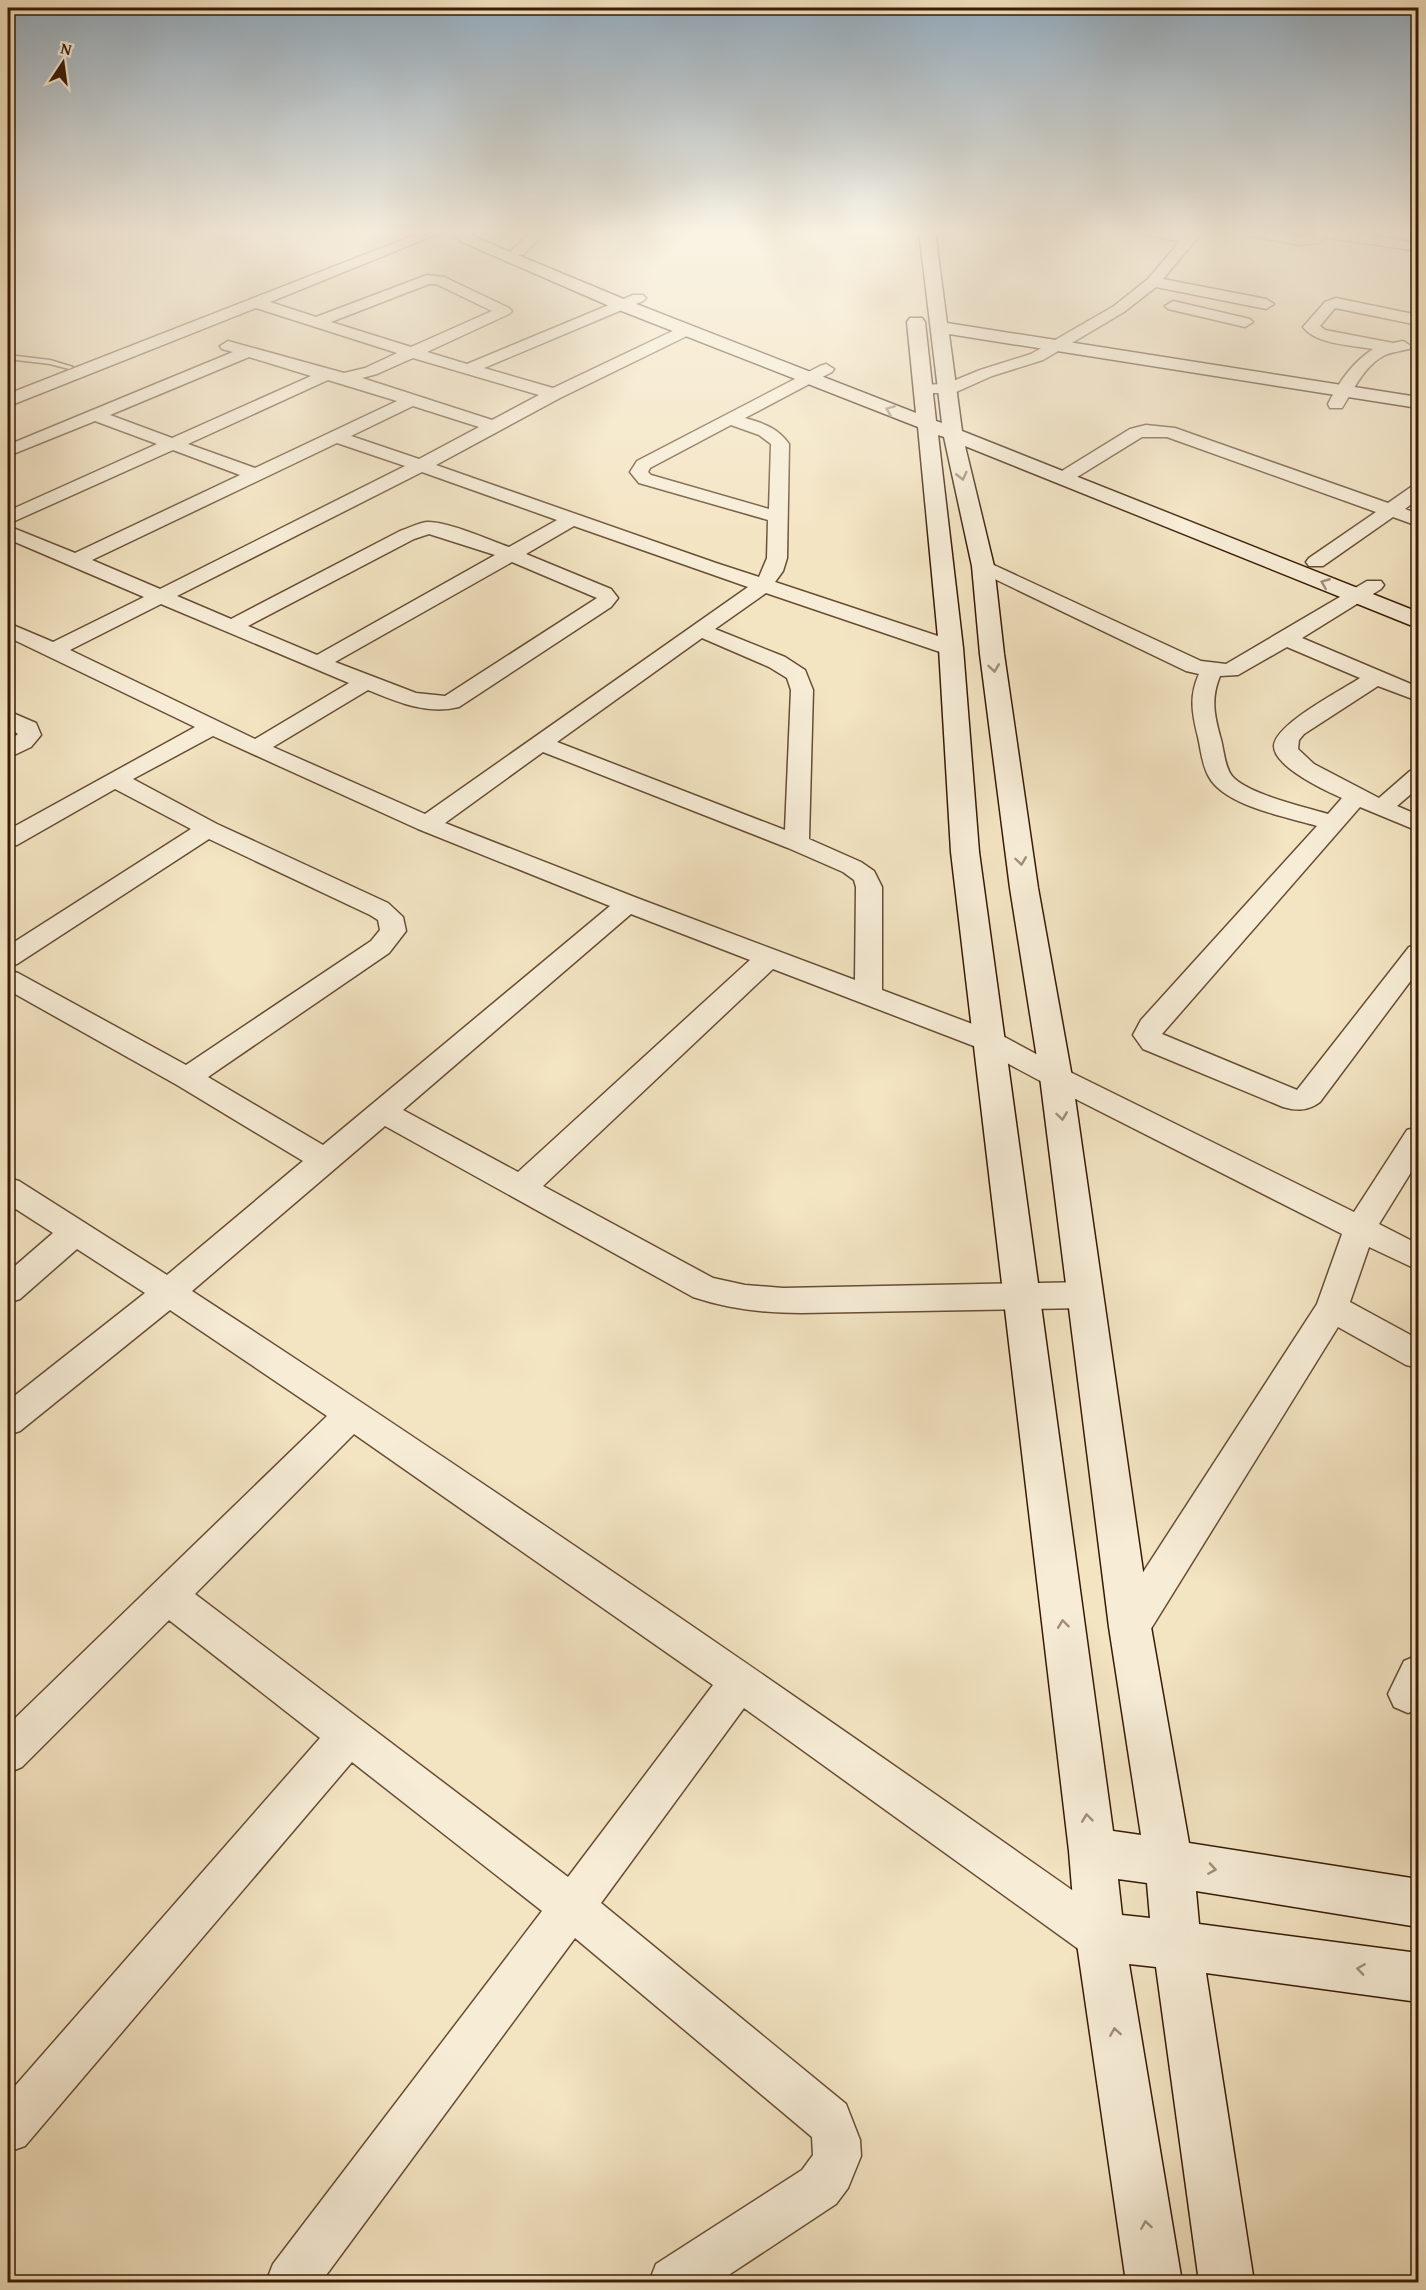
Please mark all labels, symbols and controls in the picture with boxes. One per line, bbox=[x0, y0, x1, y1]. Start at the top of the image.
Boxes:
north arrow bbox=[33, 33, 93, 93]
text: N bbox=[58, 35, 75, 61]
one-way arrow bbox=[885, 405, 896, 417]
one-way arrow bbox=[955, 471, 968, 481]
one-way arrow bbox=[1320, 578, 1331, 590]
one-way arrow bbox=[987, 664, 1000, 673]
one-way arrow bbox=[1014, 857, 1026, 866]
one-way arrow bbox=[1055, 1111, 1067, 1121]
one-way arrow bbox=[1057, 1620, 1070, 1629]
one-way arrow bbox=[1082, 1813, 1094, 1822]
one-way arrow bbox=[1207, 1862, 1216, 1874]
one-way arrow bbox=[1356, 1963, 1365, 1976]
one-way arrow bbox=[1109, 2027, 1122, 2037]
one-way arrow bbox=[1140, 2220, 1153, 2230]

